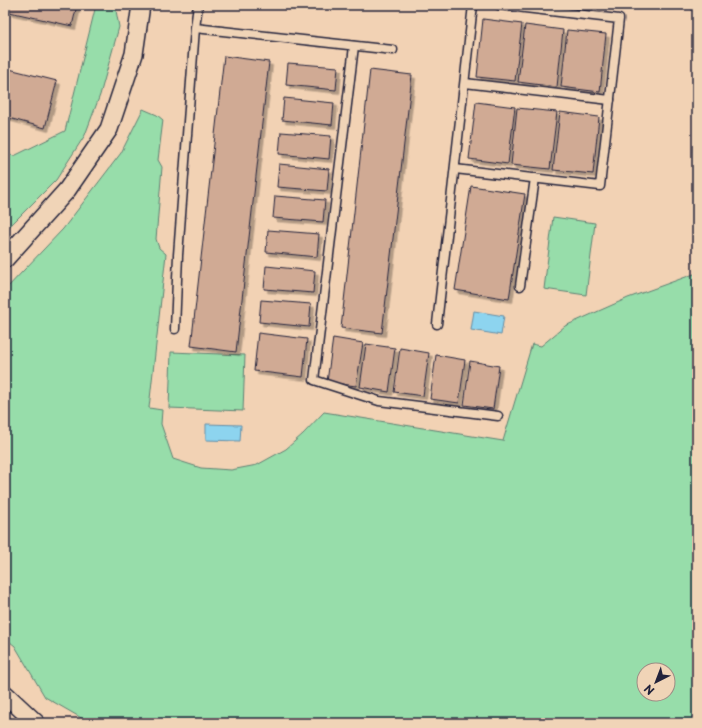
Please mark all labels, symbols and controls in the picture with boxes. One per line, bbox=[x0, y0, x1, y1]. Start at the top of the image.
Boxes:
north arrow bbox=[636, 662, 676, 702]
text: N bbox=[640, 680, 658, 699]

